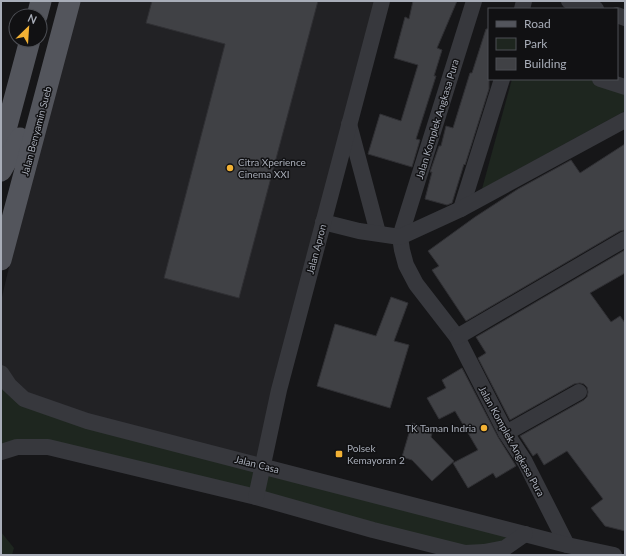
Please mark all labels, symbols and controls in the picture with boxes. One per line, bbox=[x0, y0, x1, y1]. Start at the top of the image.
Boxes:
north arrow bbox=[8, 8, 48, 48]
legend bbox=[488, 8, 618, 80]
text: N bbox=[26, 11, 39, 26]
text: Road bbox=[524, 16, 551, 31]
text: Park bbox=[524, 36, 548, 51]
text: Building bbox=[524, 56, 567, 71]
street label: Jalan Komplek Angkasa Pura bbox=[413, 58, 461, 180]
street label: Jalan Benyamin Sueb bbox=[18, 85, 54, 177]
place label: Citra Xperience Cinema XXI bbox=[238, 156, 306, 180]
marker: Citra Xperience Cinema XXI bbox=[225, 163, 235, 173]
street label: Jalan Apron bbox=[304, 223, 328, 275]
street label: Jalan Komplek Angkasa Pura bbox=[477, 384, 547, 498]
place label: TK Taman Indria bbox=[405, 422, 476, 434]
marker: TK Taman Indria bbox=[479, 423, 489, 433]
place label: Polsek Kemayoran 2 bbox=[347, 442, 405, 466]
marker: Polsek Kemayoran 2 bbox=[334, 449, 344, 459]
street label: Jalan Casa bbox=[234, 453, 281, 475]

